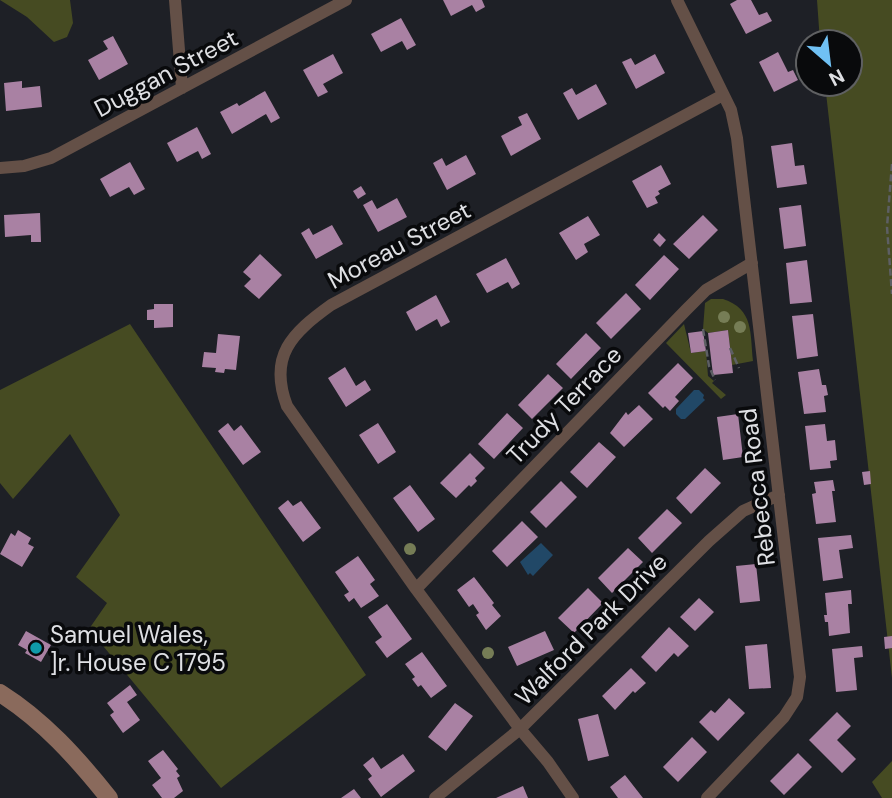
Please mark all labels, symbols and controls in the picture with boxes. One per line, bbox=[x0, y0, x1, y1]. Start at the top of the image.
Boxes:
street label: Duggan Street bbox=[89, 22, 243, 124]
north arrow bbox=[794, 28, 864, 98]
text: N bbox=[825, 63, 849, 92]
street label: Moreau Street bbox=[322, 194, 476, 296]
street label: Trudy Terrace bbox=[500, 339, 628, 471]
street label: Rebecca Road bbox=[732, 406, 782, 568]
street label: Walford Park Drive bbox=[508, 546, 674, 712]
place label: Samuel Wales, ]r. House C 1795 bbox=[50, 619, 226, 678]
marker: Samuel Wales, ]r. House C 1795 bbox=[28, 640, 44, 656]

